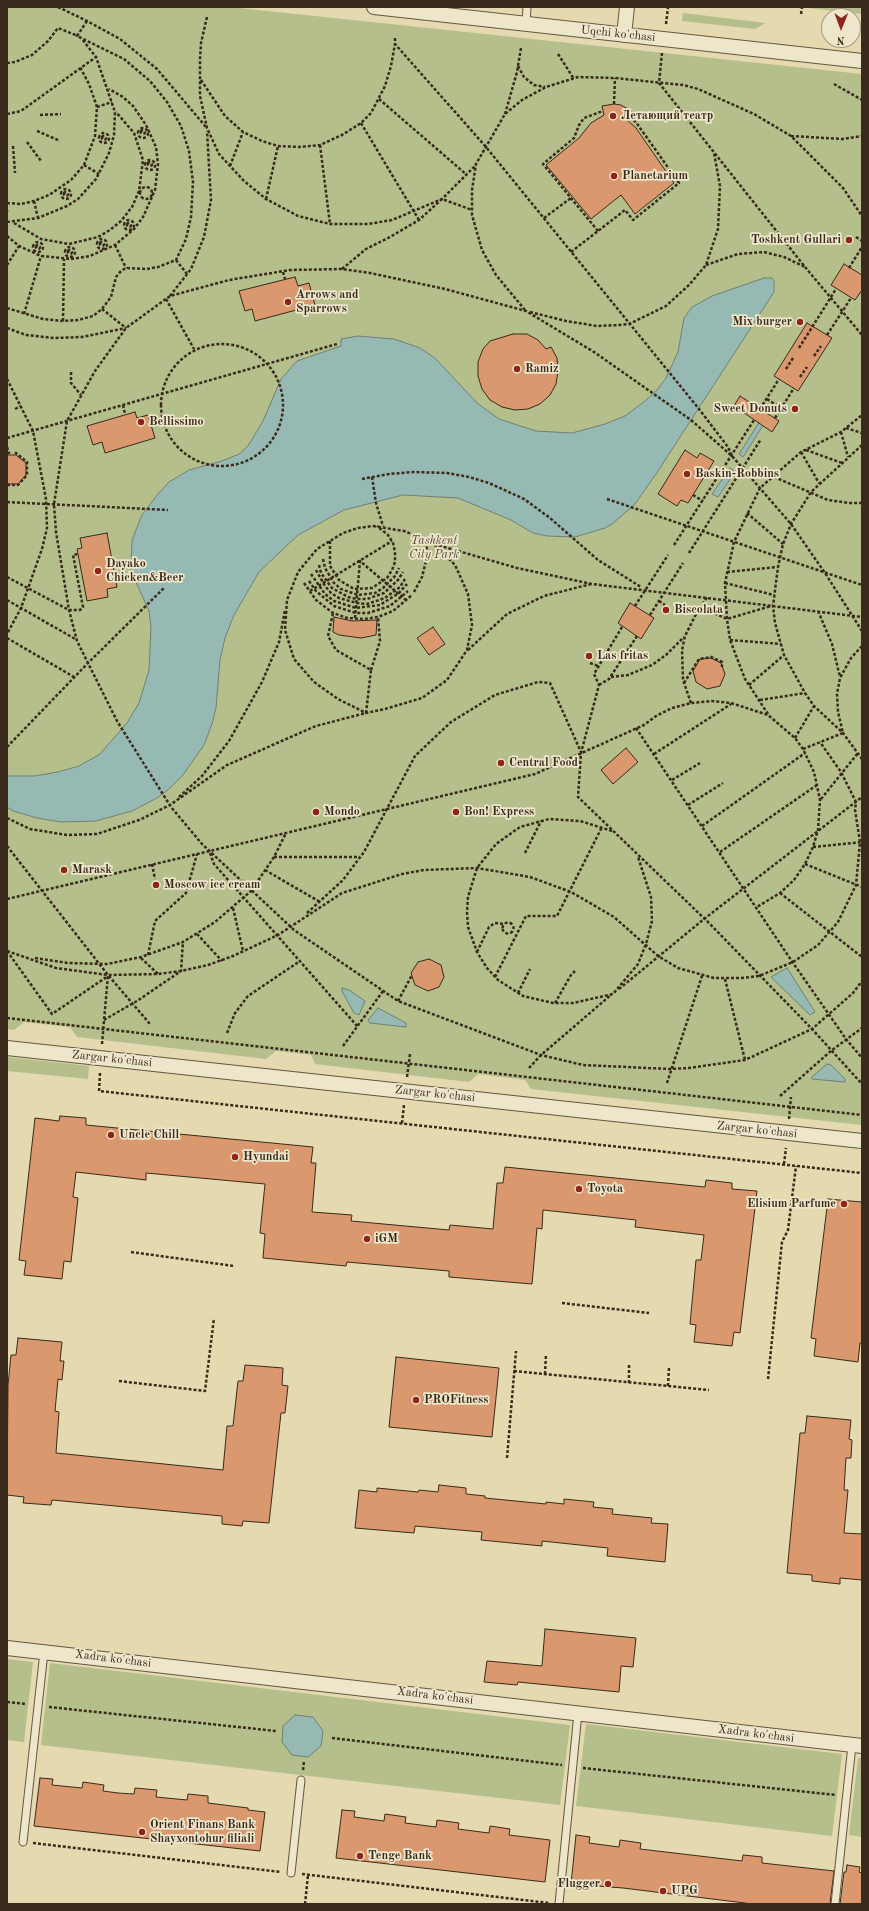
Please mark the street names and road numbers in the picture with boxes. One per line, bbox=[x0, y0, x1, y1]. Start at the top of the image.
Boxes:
street label: Uqchi ko'chasi bbox=[580, 23, 656, 45]
street label: Zargar ko'chasi bbox=[71, 1048, 153, 1070]
street label: Zargar ko'chasi bbox=[394, 1083, 476, 1105]
street label: Zargar ko'chasi bbox=[716, 1119, 798, 1141]
street label: Xadra ko'chasi bbox=[74, 1647, 152, 1671]
street label: Xadra ko'chasi bbox=[396, 1684, 474, 1708]
street label: Xadra ko'chasi bbox=[717, 1722, 795, 1746]

